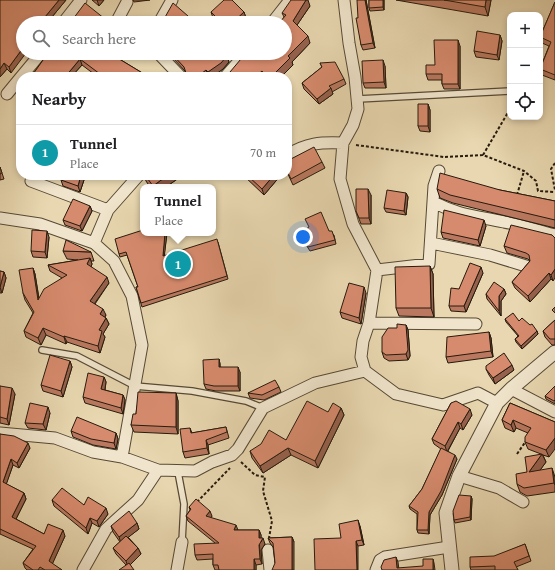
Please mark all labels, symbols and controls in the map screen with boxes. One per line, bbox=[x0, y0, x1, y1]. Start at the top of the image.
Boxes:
map controls bbox=[507, 12, 543, 120]
button: + bbox=[507, 12, 543, 48]
search box bbox=[16, 16, 292, 60]
icon: search bbox=[30, 27, 52, 49]
text: Search here bbox=[62, 28, 136, 49]
button: − bbox=[507, 48, 543, 84]
button: locate bbox=[507, 84, 543, 120]
text: Nearby bbox=[32, 86, 86, 111]
text: Tunnel bbox=[70, 133, 117, 154]
text: 1 bbox=[42, 143, 48, 162]
text: 70 m bbox=[250, 143, 276, 162]
text: Place bbox=[70, 154, 99, 173]
popup bbox=[140, 184, 216, 236]
text: Tunnel bbox=[154, 190, 202, 211]
text: Place bbox=[154, 211, 183, 230]
your location bbox=[293, 227, 313, 247]
pin: 1 bbox=[165, 249, 191, 279]

